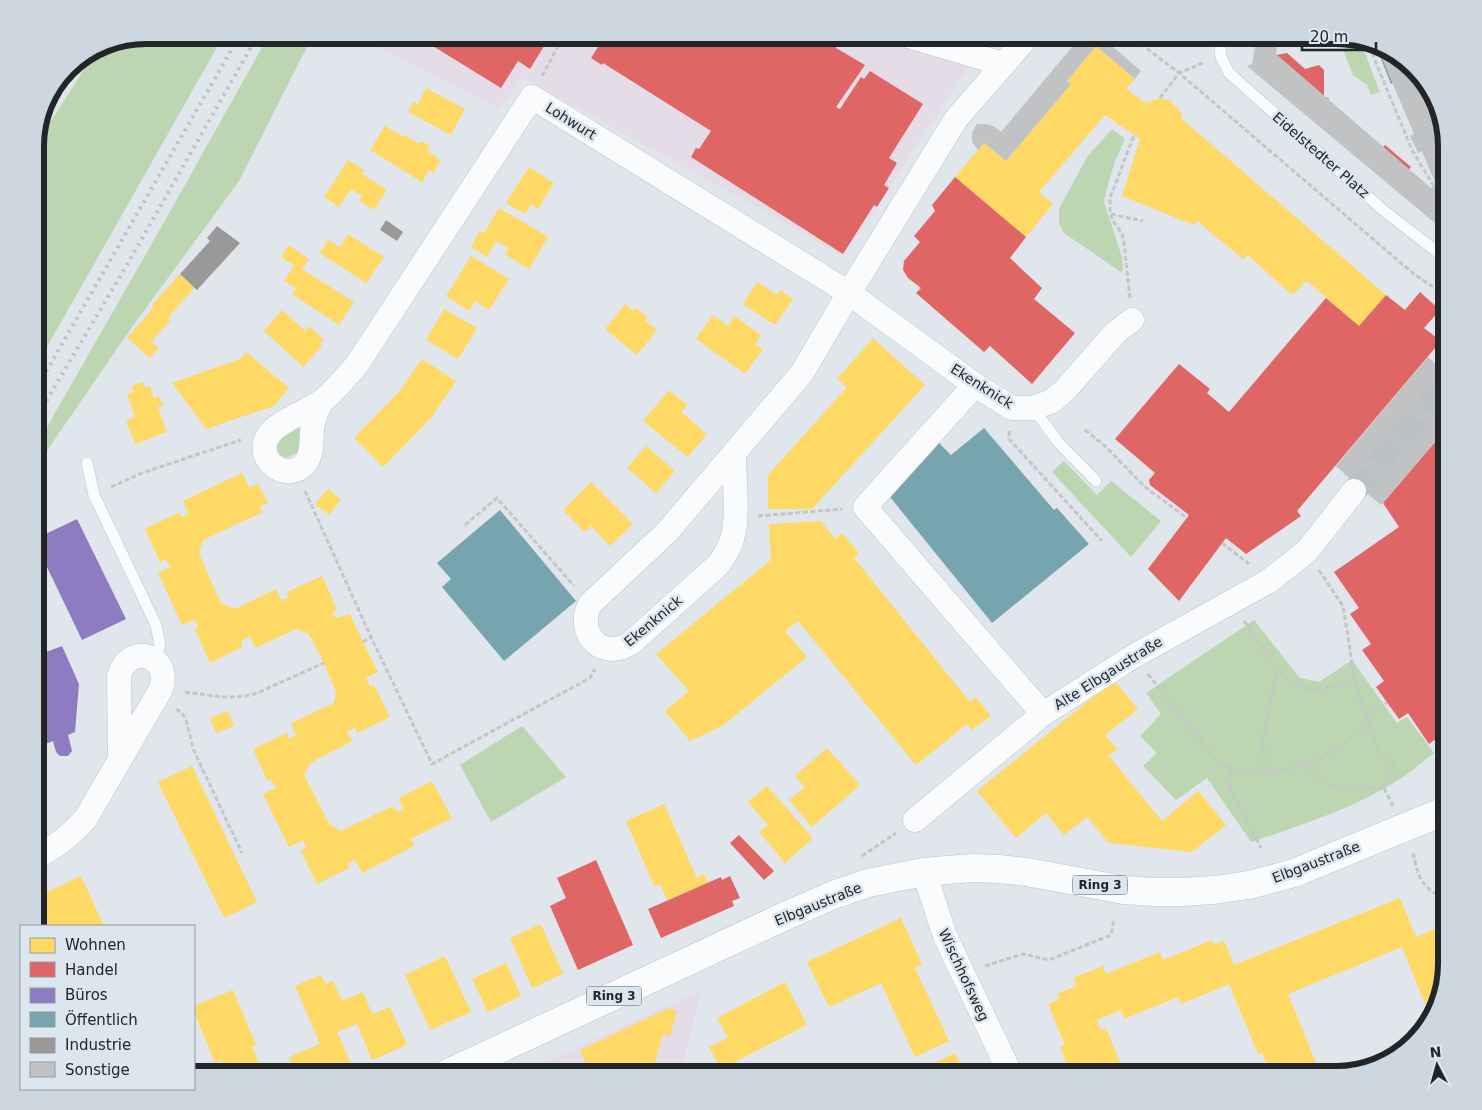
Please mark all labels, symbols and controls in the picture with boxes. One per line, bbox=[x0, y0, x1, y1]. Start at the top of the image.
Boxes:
scale bar bbox=[1302, 20, 1376, 52]
text: 20 m bbox=[1310, 28, 1348, 46]
street label: Lohwurt bbox=[543, 99, 600, 143]
street label: Eidelstedter Platz bbox=[1270, 109, 1372, 201]
street label: Ekenknick bbox=[948, 361, 1017, 412]
street label: Ekenknick bbox=[621, 592, 686, 650]
street label: Alte Elbgaustraße bbox=[1051, 633, 1165, 713]
street label: Elbgaustraße bbox=[1270, 838, 1362, 886]
road number: Ring 3 bbox=[1072, 876, 1128, 894]
street label: Elbgaustraße bbox=[772, 879, 864, 929]
legend bbox=[20, 925, 195, 1090]
street label: Wischhofsweg bbox=[936, 926, 992, 1024]
text: Wohnen bbox=[65, 936, 126, 954]
text: Handel bbox=[65, 961, 118, 979]
text: Büros bbox=[65, 986, 108, 1004]
road number: Ring 3 bbox=[586, 986, 642, 1006]
text: Öffentlich bbox=[65, 1010, 138, 1029]
text: Industrie bbox=[65, 1036, 131, 1054]
north arrow bbox=[1412, 1040, 1462, 1090]
text: N bbox=[1429, 1044, 1442, 1061]
text: Sonstige bbox=[65, 1061, 130, 1079]

